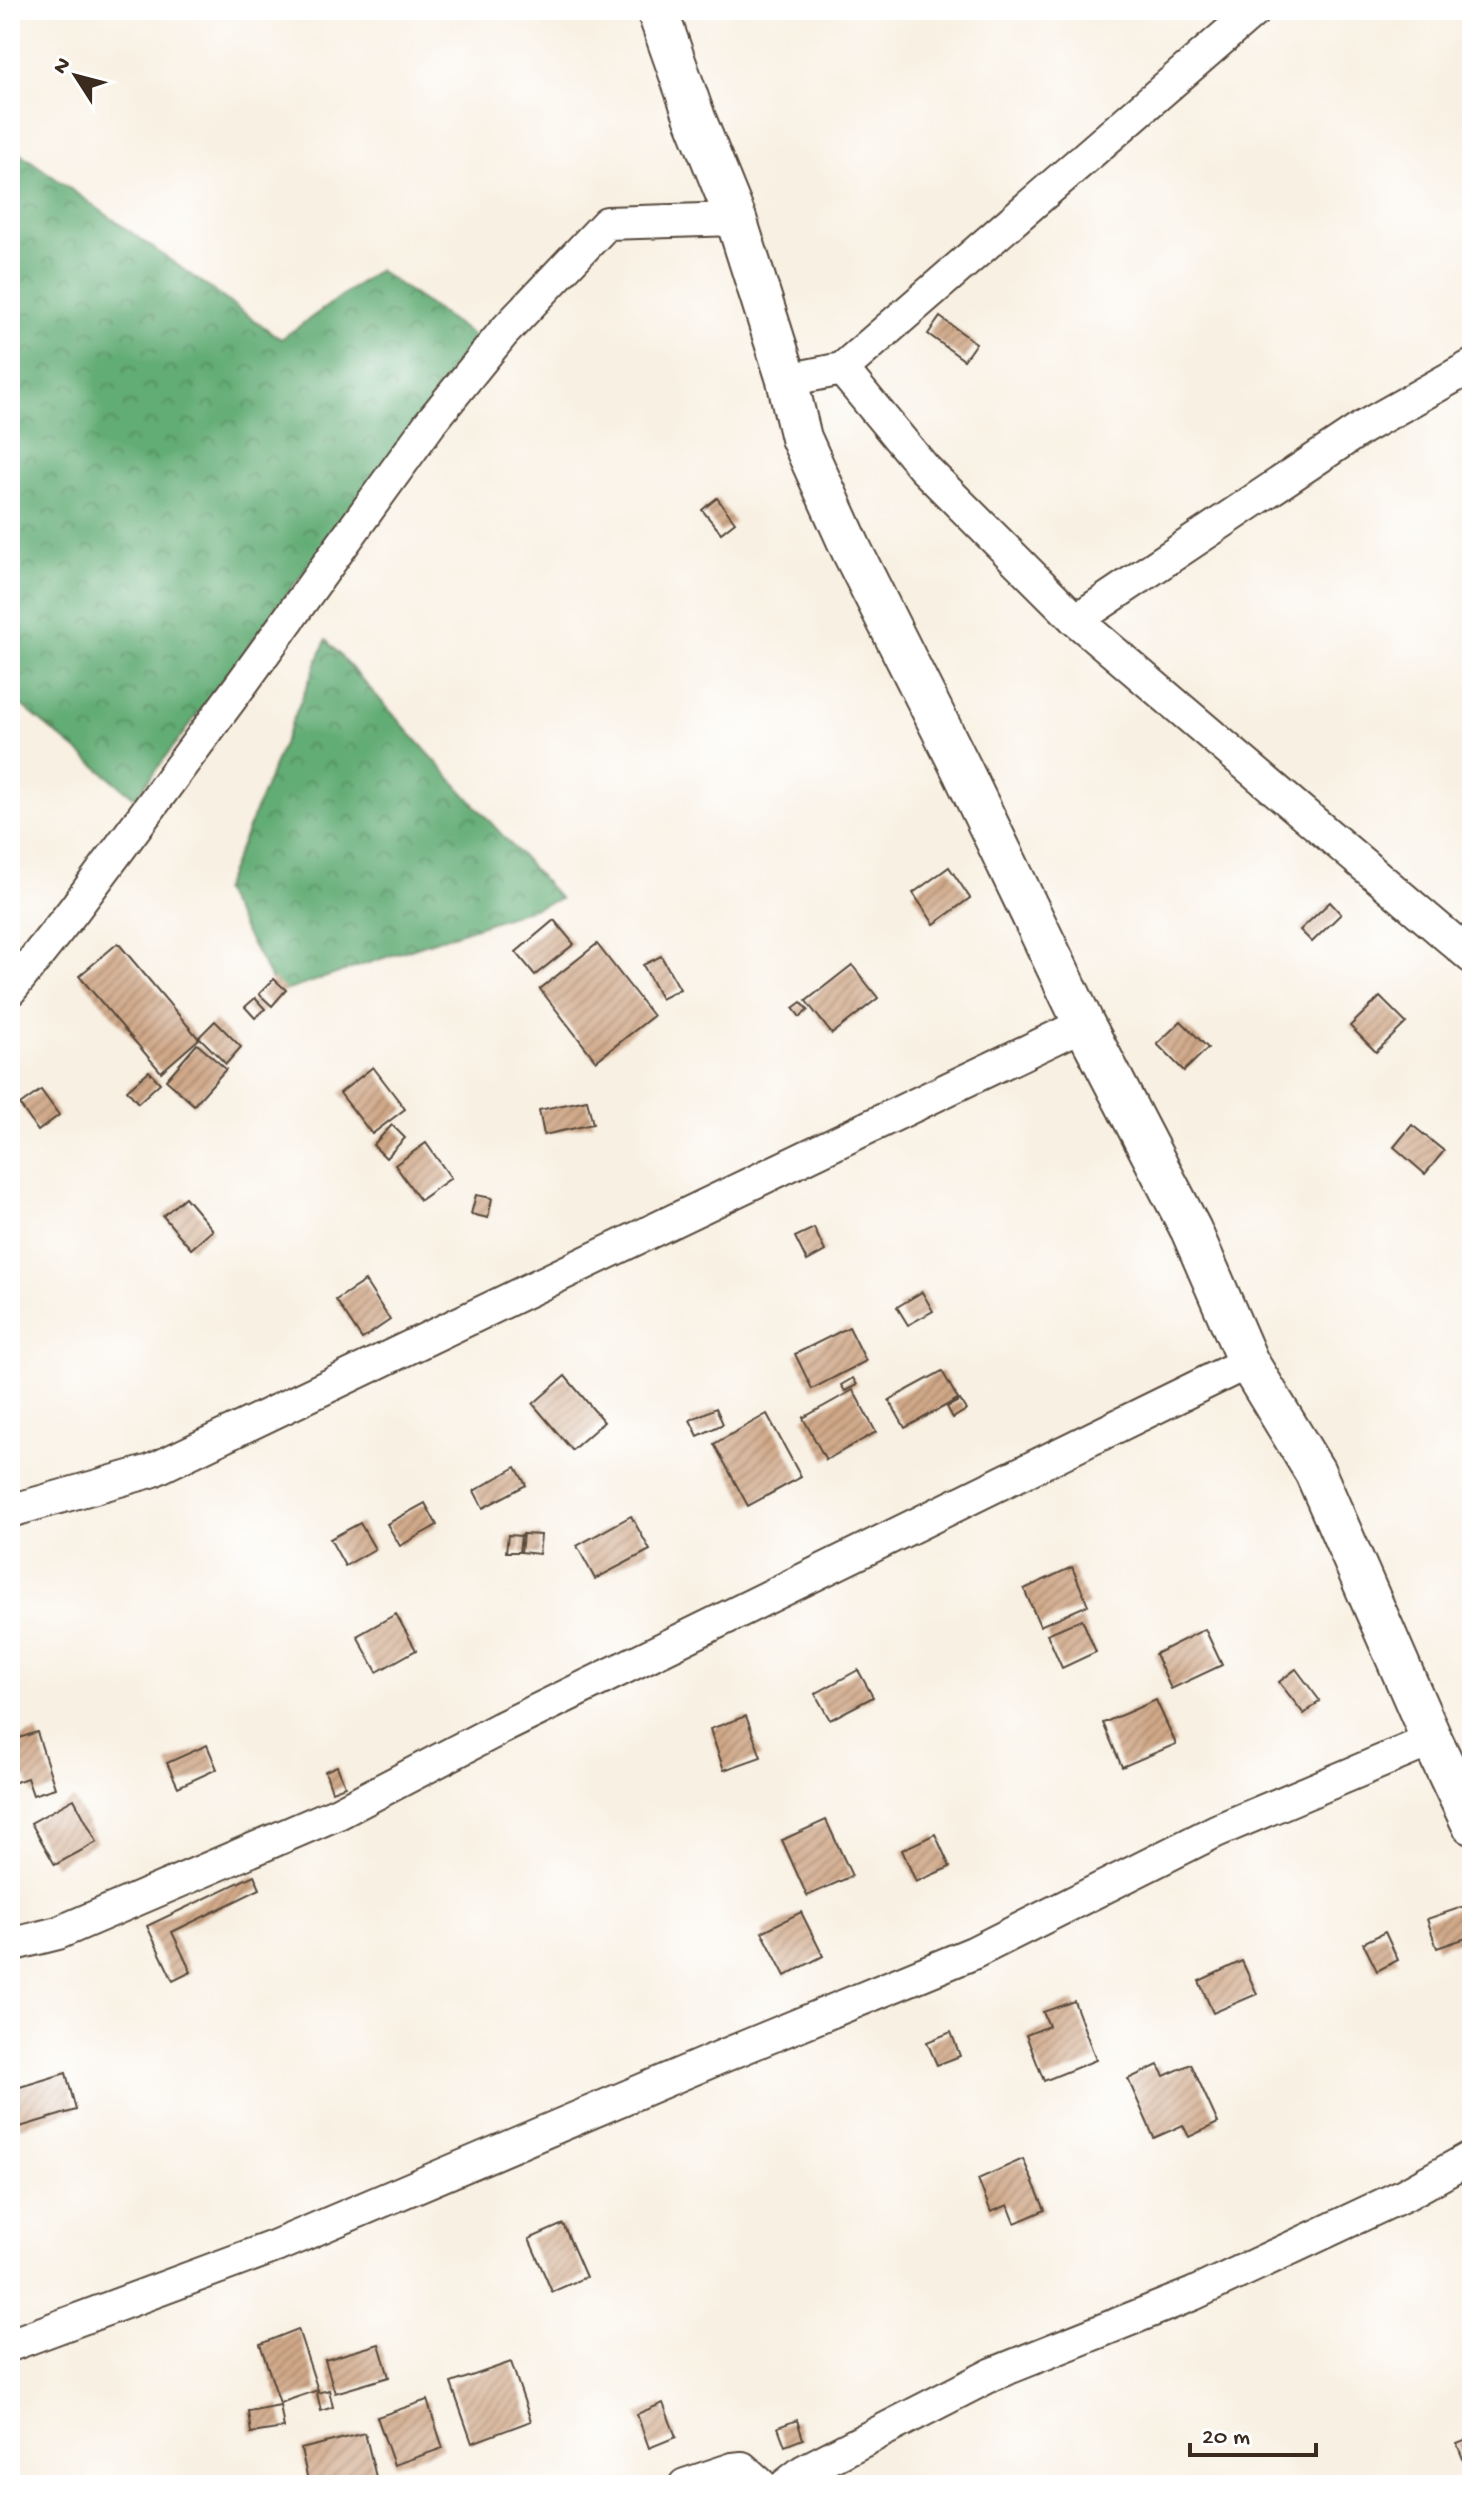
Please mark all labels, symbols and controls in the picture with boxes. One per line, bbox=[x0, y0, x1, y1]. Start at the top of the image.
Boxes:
north arrow bbox=[36, 36, 116, 116]
text: N bbox=[48, 53, 78, 80]
scale bar bbox=[1190, 2407, 1316, 2457]
text: 20 m bbox=[1202, 2424, 1250, 2453]

